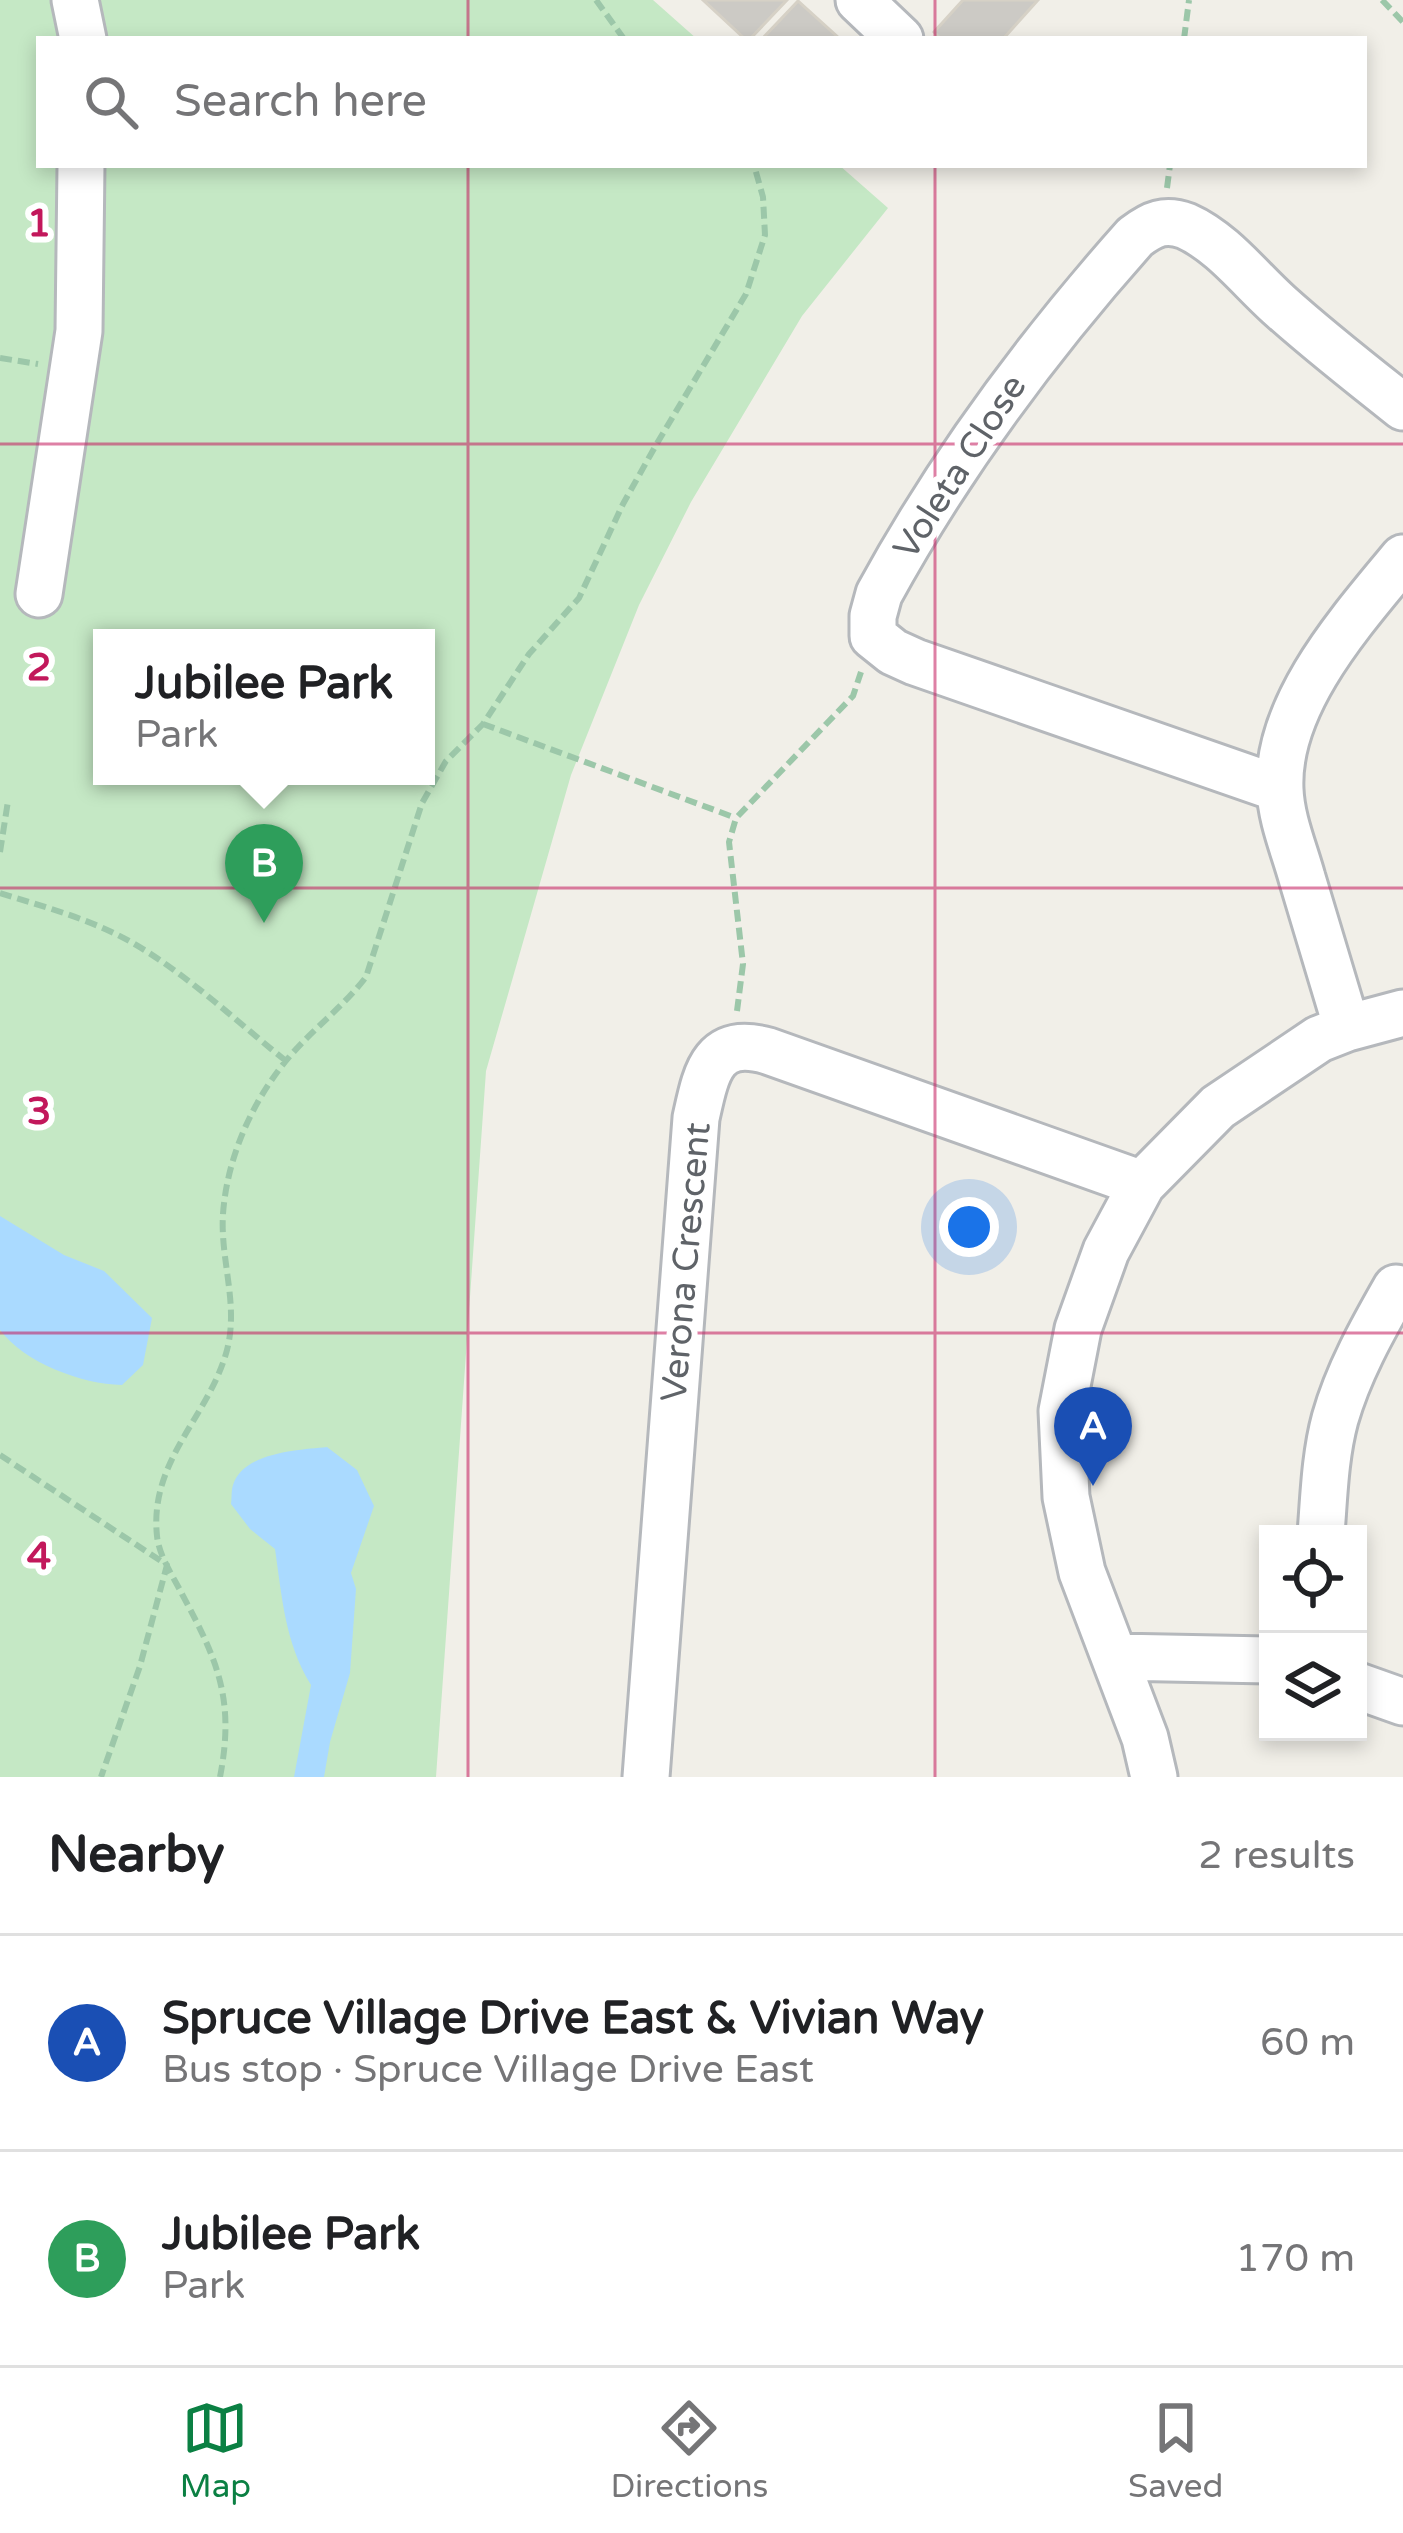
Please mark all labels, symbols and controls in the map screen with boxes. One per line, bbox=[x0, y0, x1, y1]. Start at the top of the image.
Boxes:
search box bbox=[36, 36, 1367, 168]
icon: search bbox=[78, 69, 144, 135]
text: Search here bbox=[174, 75, 427, 129]
text: 1 bbox=[27, 200, 51, 247]
street label: Voleta Close bbox=[884, 367, 1036, 567]
popup bbox=[93, 629, 435, 785]
text: 2 bbox=[27, 644, 51, 691]
text: Jubilee Park bbox=[135, 657, 393, 711]
text: Park bbox=[135, 711, 218, 758]
pin: B bbox=[225, 824, 303, 923]
text: 3 bbox=[27, 1088, 51, 1135]
street label: Verona Crescent bbox=[652, 1120, 720, 1404]
your location bbox=[939, 1197, 999, 1257]
pin: A bbox=[1054, 1387, 1132, 1486]
map controls bbox=[1259, 1525, 1367, 1741]
button: locate bbox=[1259, 1525, 1367, 1633]
text: 4 bbox=[27, 1533, 51, 1580]
button: layers bbox=[1259, 1633, 1367, 1741]
text: Nearby bbox=[48, 1824, 225, 1886]
text: 2 results bbox=[1198, 1832, 1355, 1879]
text: Spruce Village Drive East & Vivian Way bbox=[162, 1992, 984, 2046]
text: A bbox=[72, 2019, 102, 2066]
text: 60 m bbox=[1260, 2019, 1355, 2066]
text: Bus stop · Spruce Village Drive East bbox=[162, 2046, 814, 2093]
text: Jubilee Park bbox=[162, 2208, 420, 2262]
text: B bbox=[73, 2235, 101, 2282]
text: 170 m bbox=[1236, 2235, 1355, 2282]
text: Park bbox=[162, 2262, 245, 2309]
tab: Map bbox=[180, 2395, 251, 2506]
tab: Directions bbox=[611, 2395, 768, 2506]
tab: Saved bbox=[1128, 2395, 1223, 2506]

